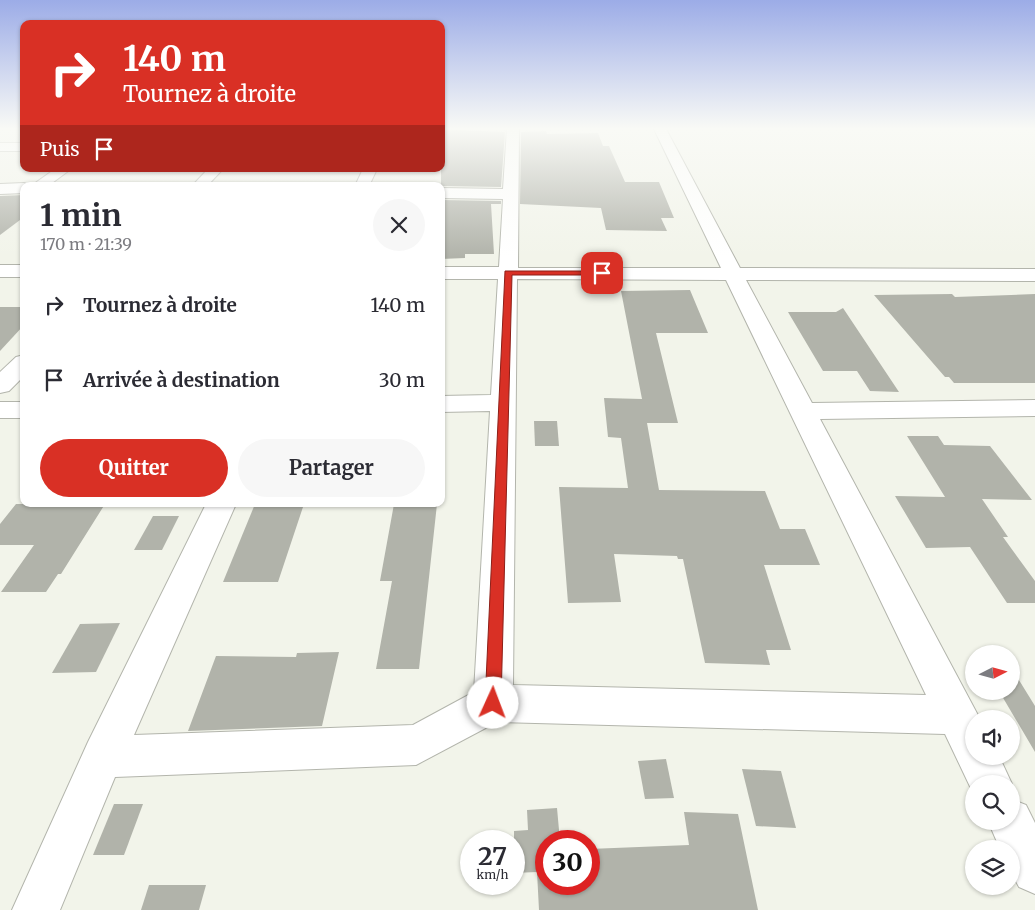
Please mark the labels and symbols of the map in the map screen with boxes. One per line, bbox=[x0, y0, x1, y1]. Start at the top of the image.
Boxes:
pin bbox=[581, 252, 623, 294]
north arrow bbox=[965, 645, 1020, 700]
position arrow bbox=[466, 676, 518, 728]
speed limit sign: 30 bbox=[535, 830, 600, 895]

